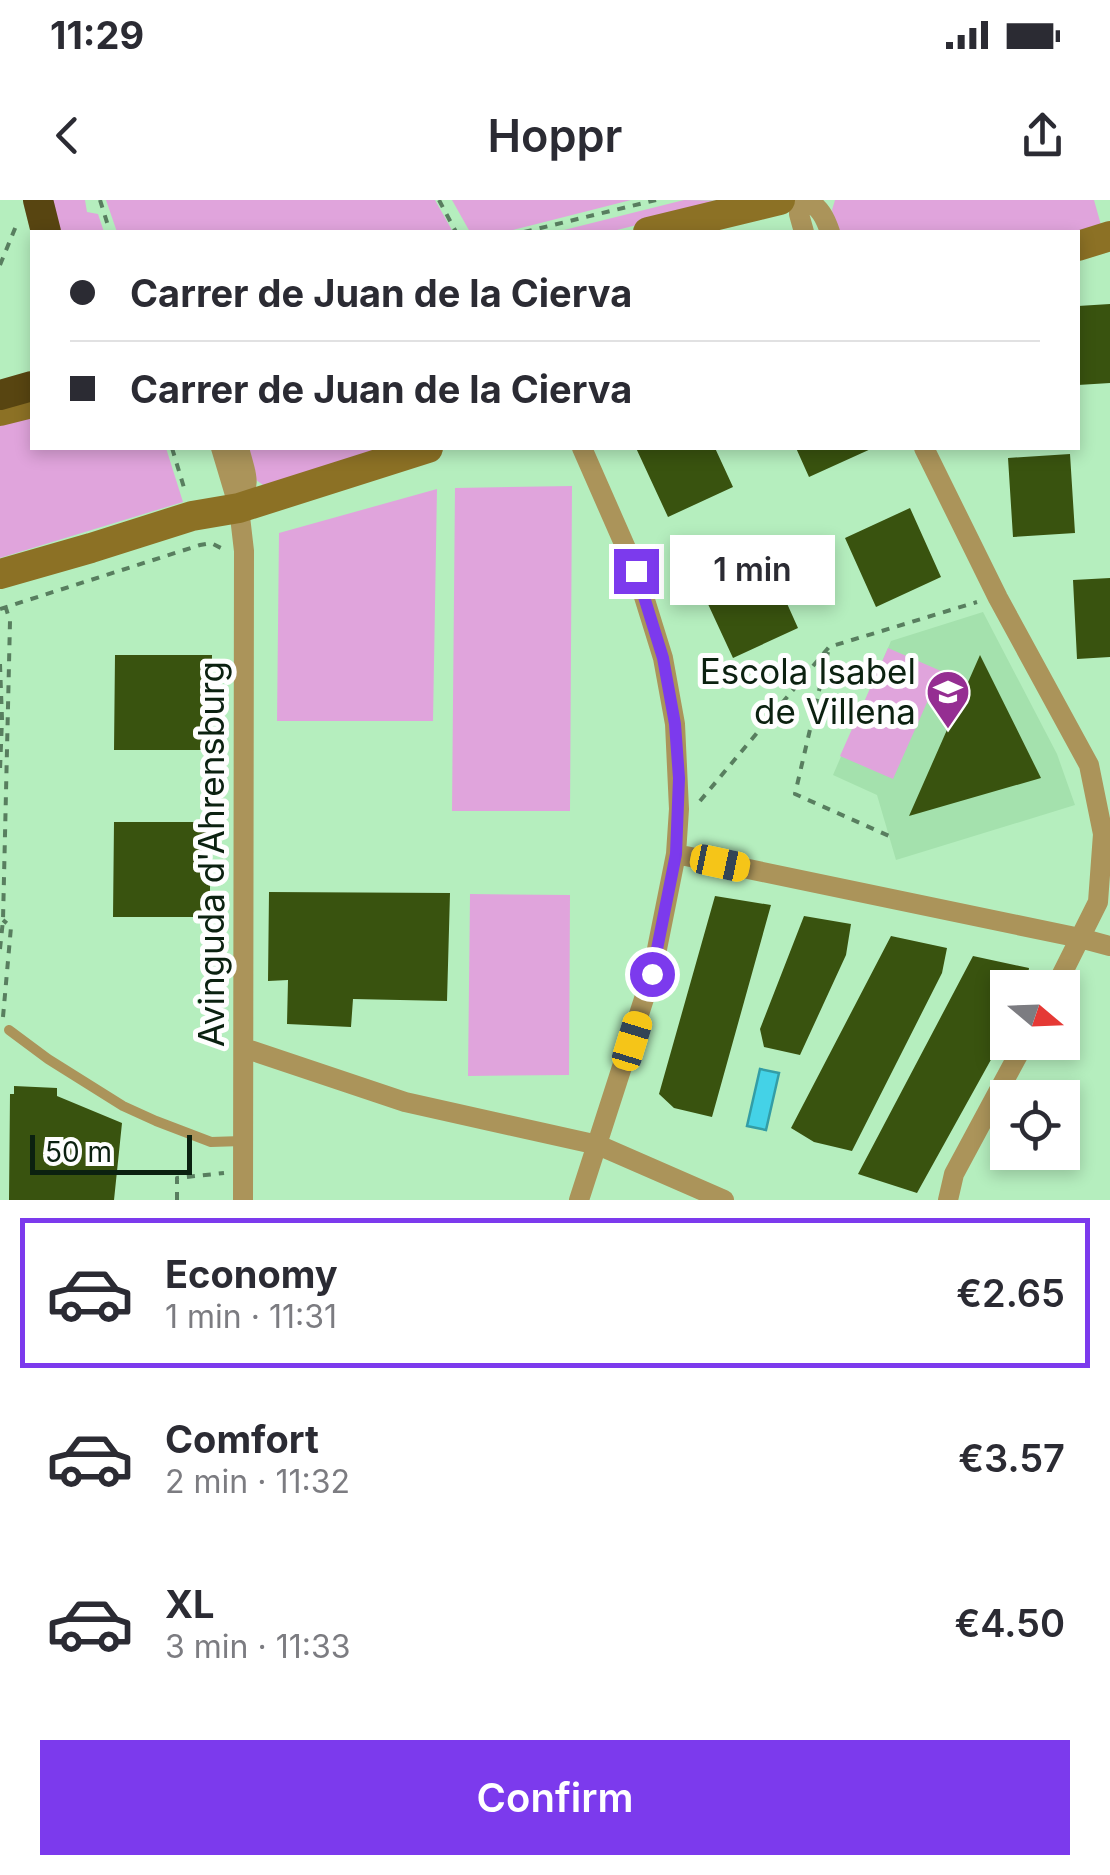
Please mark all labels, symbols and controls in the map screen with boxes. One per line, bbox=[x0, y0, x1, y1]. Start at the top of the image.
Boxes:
text: 11:29 bbox=[50, 12, 144, 58]
icon: back bbox=[40, 108, 95, 163]
text: Hoppr bbox=[488, 108, 622, 163]
icon: share bbox=[1015, 108, 1070, 163]
text: Carrer de Juan de la Cierva bbox=[130, 270, 632, 316]
text: Carrer de Juan de la Cierva bbox=[130, 366, 632, 412]
callout: 1 min bbox=[671, 536, 836, 606]
route end bbox=[614, 549, 659, 594]
text: 1 min bbox=[713, 550, 792, 589]
place label: Escola Isabel de Villena bbox=[700, 650, 916, 732]
street label: Avinguda d'Ahrensburg bbox=[190, 661, 232, 1047]
school or university icon: Escola Isabel de Villena bbox=[925, 669, 971, 730]
car bbox=[688, 842, 752, 884]
route start bbox=[630, 952, 675, 997]
north arrow bbox=[990, 970, 1080, 1060]
map controls bbox=[990, 970, 1080, 1170]
car bbox=[609, 1008, 655, 1074]
button: locate bbox=[990, 1080, 1080, 1170]
scale bar bbox=[30, 1130, 192, 1174]
text: 50 m bbox=[45, 1135, 112, 1169]
icon: car bbox=[45, 1248, 135, 1338]
text: Economy bbox=[165, 1251, 338, 1297]
text: €2.65 bbox=[956, 1270, 1065, 1316]
text: 1 min · 11:31 bbox=[165, 1297, 337, 1336]
icon: car bbox=[45, 1413, 135, 1503]
text: Comfort bbox=[165, 1416, 319, 1462]
text: €3.57 bbox=[958, 1435, 1065, 1481]
text: 2 min · 11:32 bbox=[165, 1462, 350, 1501]
icon: car bbox=[45, 1578, 135, 1668]
text: XL bbox=[165, 1581, 215, 1627]
text: €4.50 bbox=[954, 1600, 1065, 1646]
text: 3 min · 11:33 bbox=[165, 1627, 350, 1666]
button: Confirm bbox=[40, 1740, 1070, 1855]

